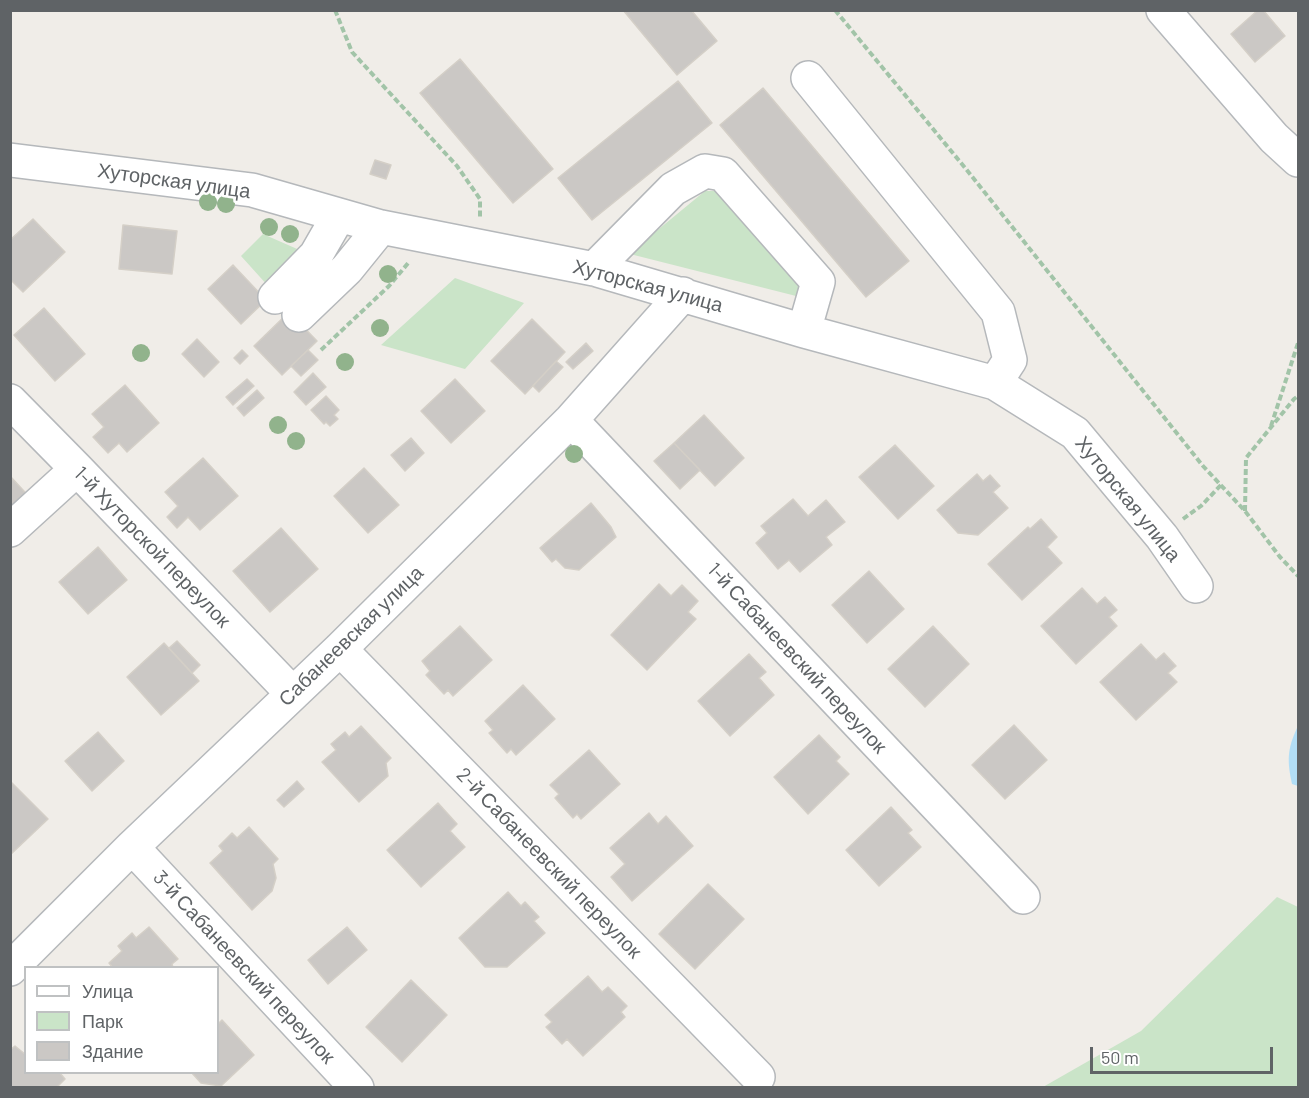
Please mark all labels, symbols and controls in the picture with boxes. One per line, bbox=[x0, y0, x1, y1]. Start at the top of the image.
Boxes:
street label: Хуторская улица bbox=[96, 158, 252, 204]
street label: Хуторская улица bbox=[570, 254, 726, 318]
street label: Хуторская улица bbox=[1070, 432, 1186, 566]
street label: 1-й Хуторской переулок bbox=[69, 461, 235, 633]
street label: 1-й Сабанеевский переулок bbox=[702, 558, 892, 758]
street label: Сабанеевская улица bbox=[274, 561, 428, 711]
street label: 2-й Сабанеевский переулок bbox=[452, 763, 646, 963]
street label: 3-й Сабанеевский переулок bbox=[148, 865, 340, 1069]
legend bbox=[24, 966, 219, 1074]
text: Улица bbox=[82, 980, 133, 1002]
text: Парк bbox=[82, 1010, 123, 1032]
scale bar bbox=[1093, 1035, 1276, 1073]
text: Здание bbox=[82, 1040, 143, 1062]
text: 50 m bbox=[1101, 1046, 1139, 1068]

